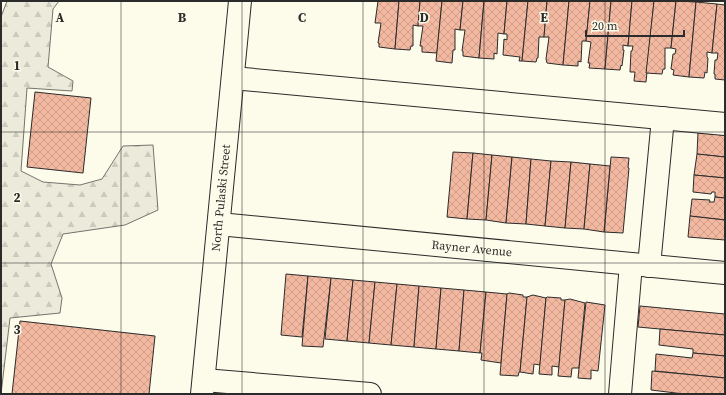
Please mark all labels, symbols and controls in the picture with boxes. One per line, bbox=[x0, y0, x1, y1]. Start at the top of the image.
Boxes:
text: A bbox=[56, 9, 65, 26]
text: B bbox=[178, 9, 187, 26]
text: C bbox=[298, 9, 306, 26]
text: D bbox=[419, 9, 429, 26]
text: E bbox=[540, 9, 548, 26]
scale bar bbox=[586, 12, 684, 38]
text: 20 m bbox=[592, 18, 618, 34]
text: 1 bbox=[13, 57, 21, 74]
street label: North Pulaski Street bbox=[208, 144, 234, 252]
text: 2 bbox=[13, 189, 21, 206]
street label: Rayner Avenue bbox=[431, 237, 513, 260]
text: 3 bbox=[13, 321, 21, 338]

